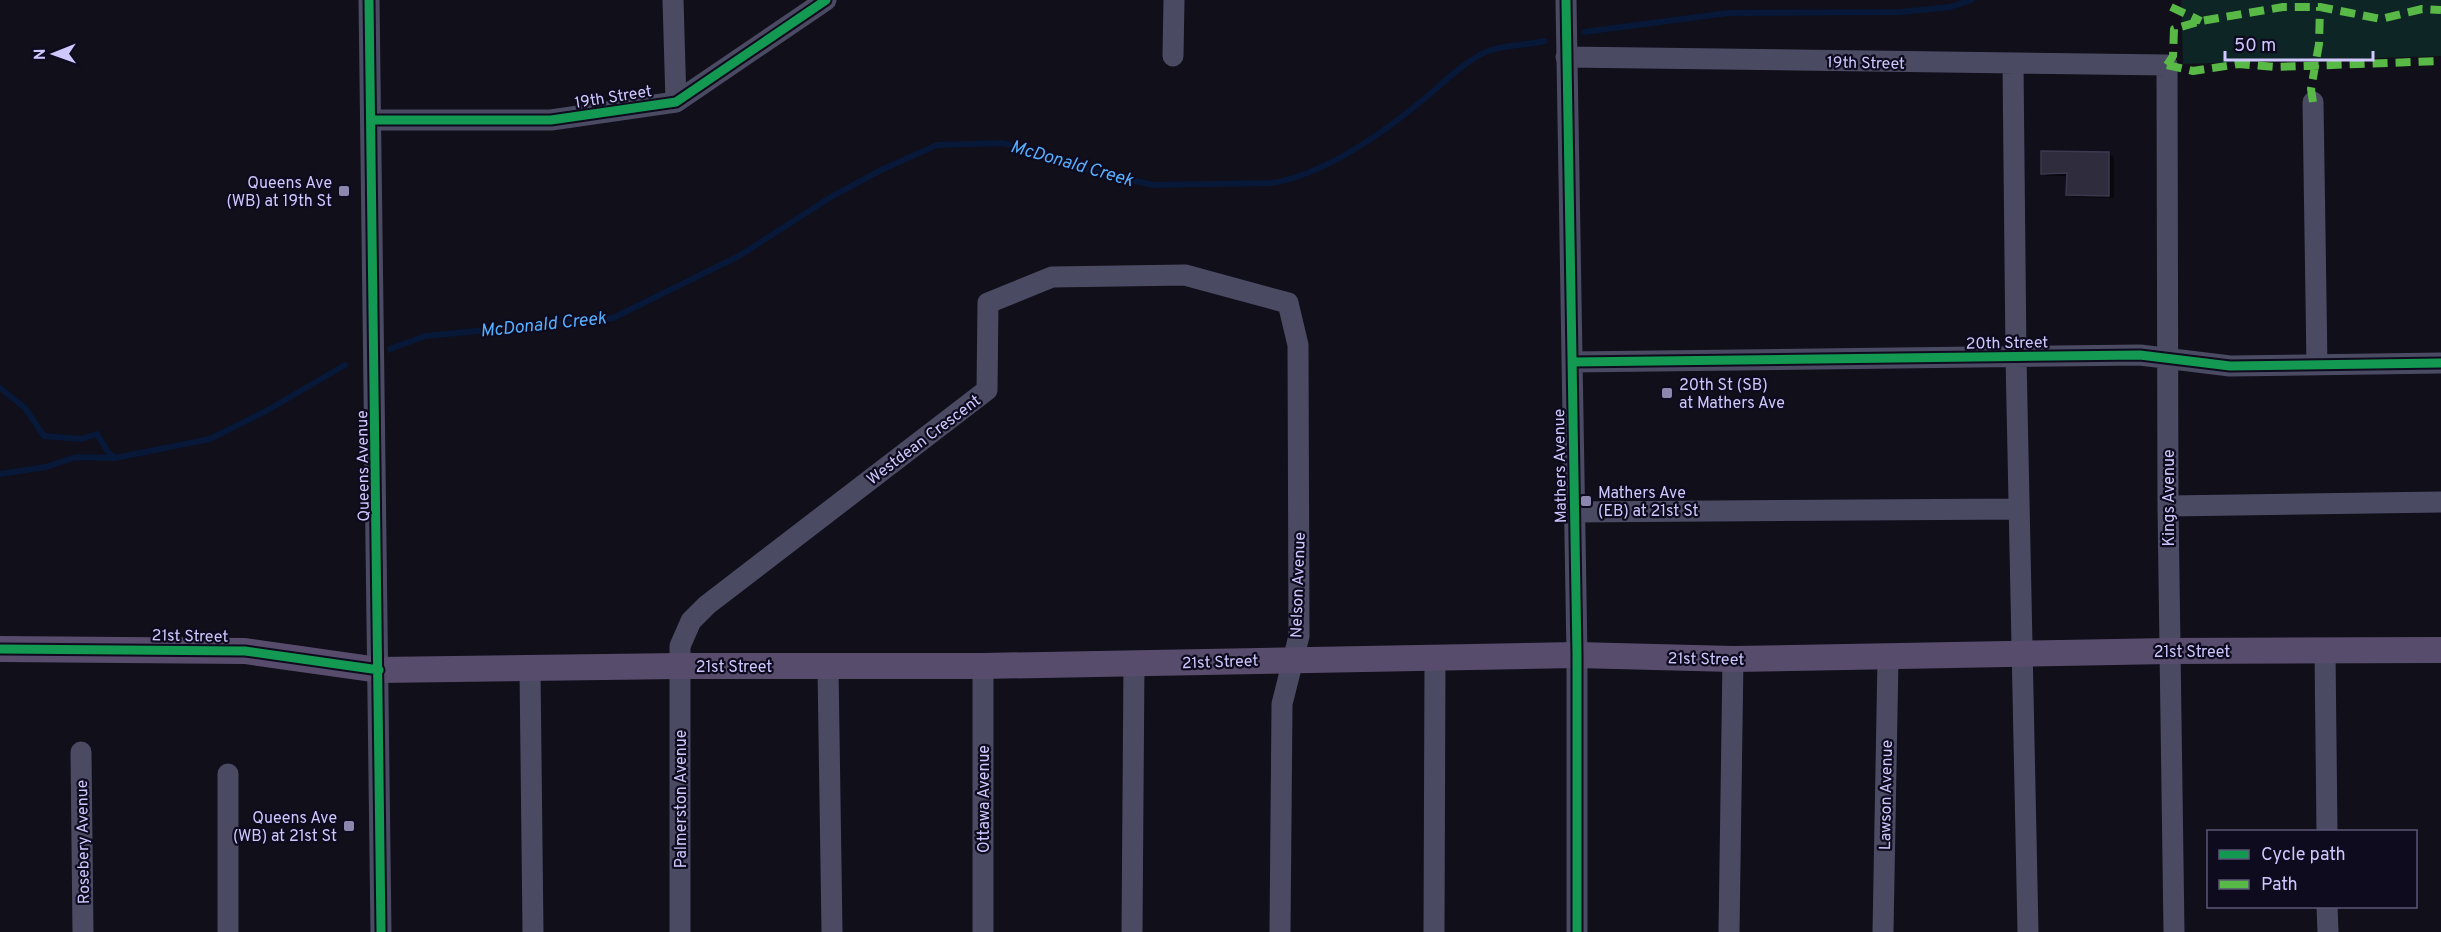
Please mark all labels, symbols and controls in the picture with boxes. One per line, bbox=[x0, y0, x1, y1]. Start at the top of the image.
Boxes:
north arrow bbox=[24, 24, 84, 84]
scale bar bbox=[2225, 24, 2374, 62]
text: 50 m bbox=[2234, 35, 2276, 58]
text: N bbox=[31, 48, 51, 60]
street label: 19th Street bbox=[1827, 53, 1905, 75]
street label: 19th Street bbox=[573, 82, 653, 114]
water label: McDonald Creek bbox=[1008, 136, 1136, 193]
place label: Queens Ave (WB) at 19th St bbox=[226, 174, 332, 212]
marker: Queens Ave (WB) at 19th St bbox=[337, 184, 351, 198]
water label: McDonald Creek bbox=[479, 307, 608, 344]
street label: 20th Street bbox=[1966, 333, 2049, 355]
place label: 20th St (SB) at Mathers Ave bbox=[1679, 376, 1785, 414]
marker: 20th St (SB) at Mathers Ave bbox=[1660, 386, 1674, 400]
street label: Westdean Crescent bbox=[863, 391, 985, 490]
street label: Mathers Avenue bbox=[1550, 409, 1572, 523]
street label: Queens Avenue bbox=[353, 410, 375, 522]
street label: Kings Avenue bbox=[2160, 450, 2180, 547]
place label: Mathers Ave (EB) at 21st St bbox=[1598, 484, 1699, 522]
marker: Mathers Ave (EB) at 21st St bbox=[1579, 494, 1593, 508]
street label: Nelson Avenue bbox=[1287, 532, 1311, 638]
street label: 21st Street bbox=[151, 626, 228, 648]
street label: 21st Street bbox=[2154, 643, 2230, 663]
street label: 21st Street bbox=[1667, 649, 1744, 671]
street label: 21st Street bbox=[1181, 652, 1259, 674]
street label: 21st Street bbox=[696, 658, 772, 678]
street label: Palmerston Avenue bbox=[672, 730, 692, 868]
street label: Lawson Avenue bbox=[1876, 740, 1898, 850]
street label: Ottawa Avenue bbox=[975, 745, 995, 853]
street label: Rosebery Avenue bbox=[73, 780, 95, 904]
place label: Queens Ave (WB) at 21st St bbox=[233, 809, 337, 847]
marker: Queens Ave (WB) at 21st St bbox=[342, 819, 356, 833]
legend bbox=[2207, 830, 2417, 908]
text: Cycle path bbox=[2261, 844, 2346, 867]
text: Path bbox=[2261, 874, 2298, 897]

